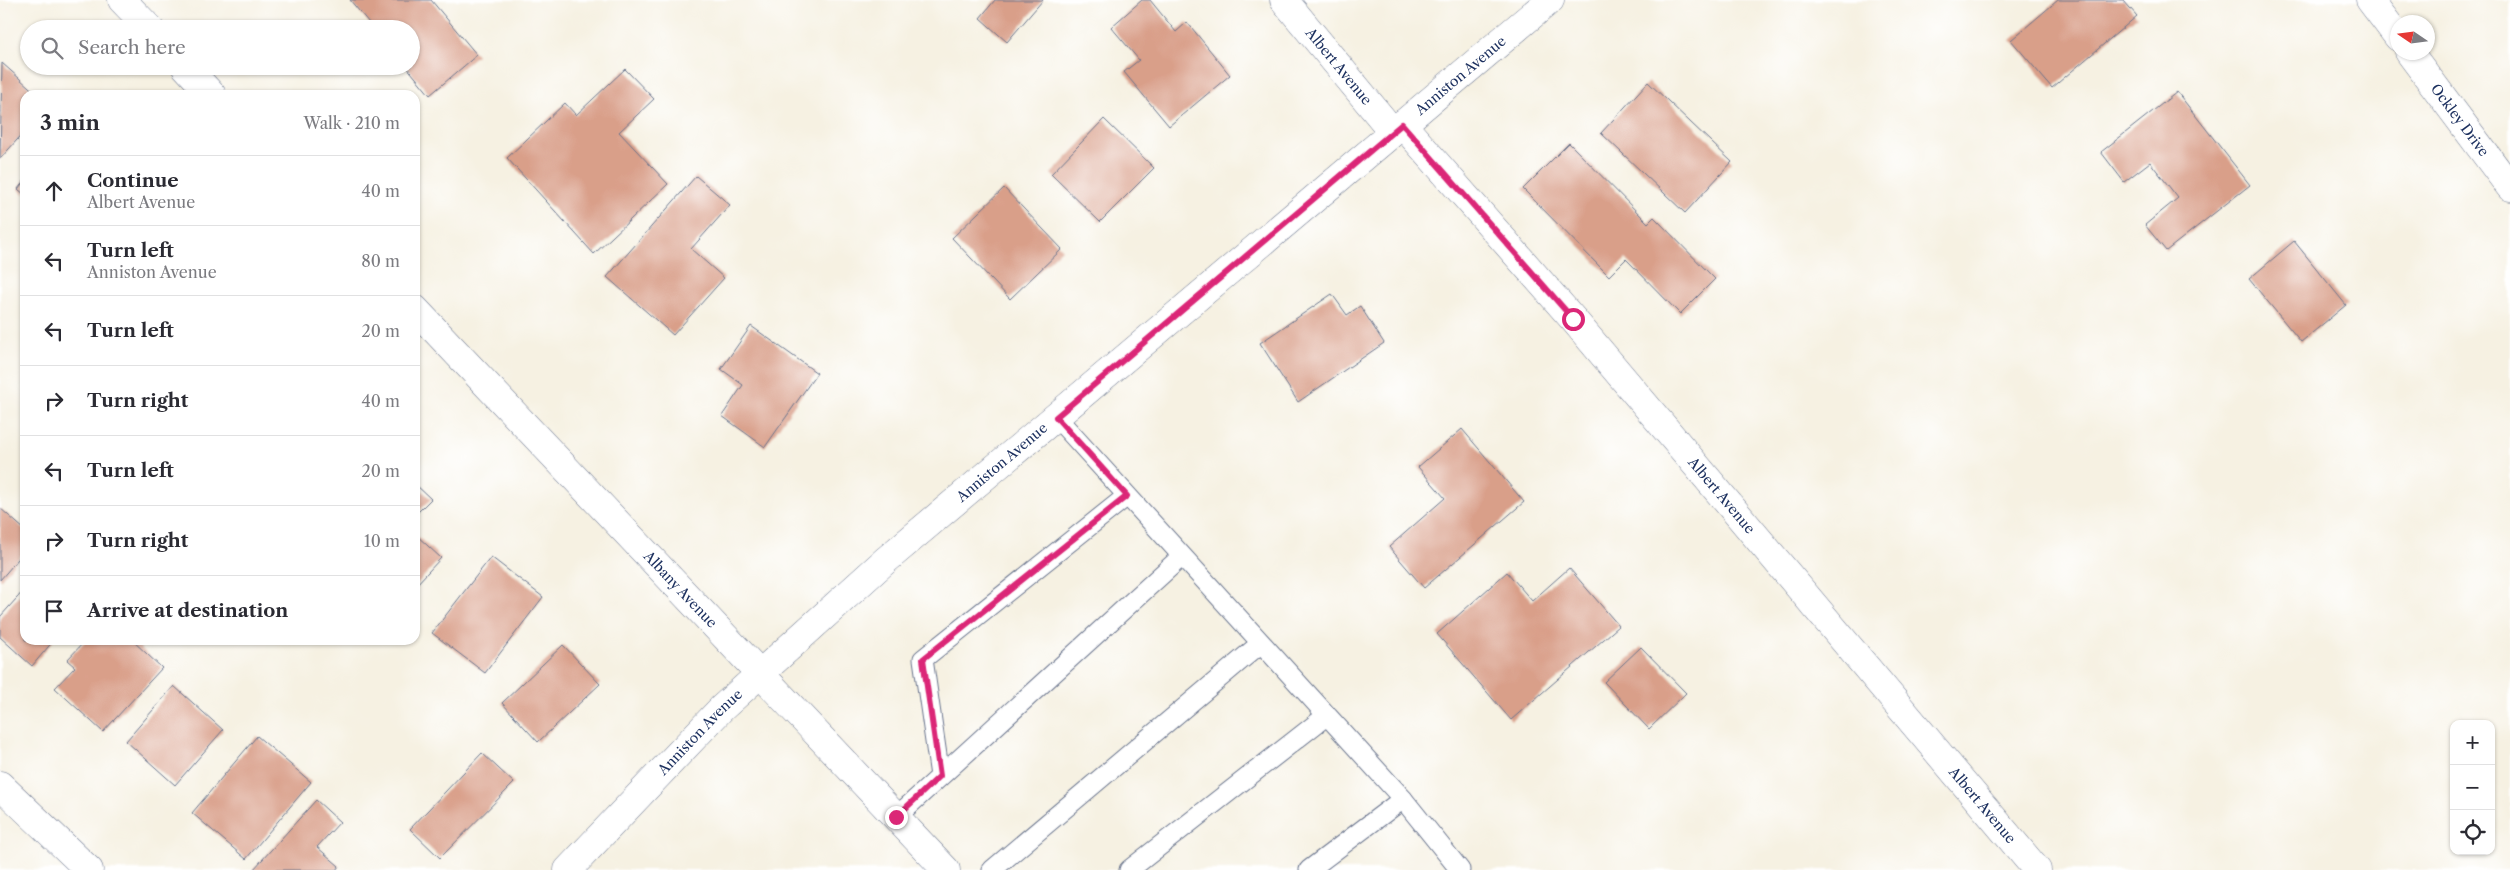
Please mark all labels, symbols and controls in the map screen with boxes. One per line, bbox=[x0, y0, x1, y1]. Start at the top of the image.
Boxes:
north arrow bbox=[2390, 15, 2435, 60]
search box bbox=[20, 20, 420, 75]
street label: Albert Avenue bbox=[1301, 23, 1376, 109]
street label: Anniston Avenue bbox=[1411, 32, 1510, 120]
icon: search bbox=[38, 34, 66, 62]
text: Search here bbox=[78, 36, 186, 59]
street label: Ockley Drive bbox=[2427, 80, 2493, 160]
text: 3 min bbox=[40, 110, 100, 135]
text: Walk · 210 m bbox=[304, 113, 400, 133]
text: Continue bbox=[87, 169, 179, 192]
icon: ahead bbox=[40, 177, 68, 205]
text: 40 m bbox=[361, 181, 400, 201]
text: Albert Avenue bbox=[87, 192, 195, 212]
text: Turn left bbox=[87, 239, 174, 262]
icon: left bbox=[40, 247, 68, 275]
text: 80 m bbox=[361, 251, 400, 271]
text: Anniston Avenue bbox=[87, 262, 217, 282]
route start bbox=[1562, 308, 1585, 331]
icon: left bbox=[40, 317, 68, 345]
text: Turn left bbox=[87, 319, 174, 342]
text: 20 m bbox=[361, 321, 400, 341]
icon: right bbox=[40, 387, 68, 415]
text: Turn right bbox=[87, 389, 188, 412]
text: 40 m bbox=[361, 391, 400, 411]
street label: Anniston Avenue bbox=[952, 419, 1051, 506]
street label: Albert Avenue bbox=[1684, 453, 1759, 538]
icon: left bbox=[40, 457, 68, 485]
text: Turn left bbox=[87, 459, 174, 482]
text: 20 m bbox=[361, 461, 400, 481]
icon: right bbox=[40, 527, 68, 555]
text: Turn right bbox=[87, 529, 188, 552]
text: 10 m bbox=[364, 531, 400, 551]
street label: Albany Avenue bbox=[639, 546, 721, 632]
icon: arrive bbox=[40, 597, 68, 625]
text: Arrive at destination bbox=[87, 599, 288, 622]
street label: Anniston Avenue bbox=[653, 685, 746, 780]
map controls bbox=[2450, 720, 2495, 855]
button: + bbox=[2450, 720, 2495, 765]
street label: Albert Avenue bbox=[1944, 762, 2020, 847]
button: − bbox=[2450, 765, 2495, 810]
route end bbox=[885, 806, 908, 829]
button: locate bbox=[2450, 810, 2495, 855]

